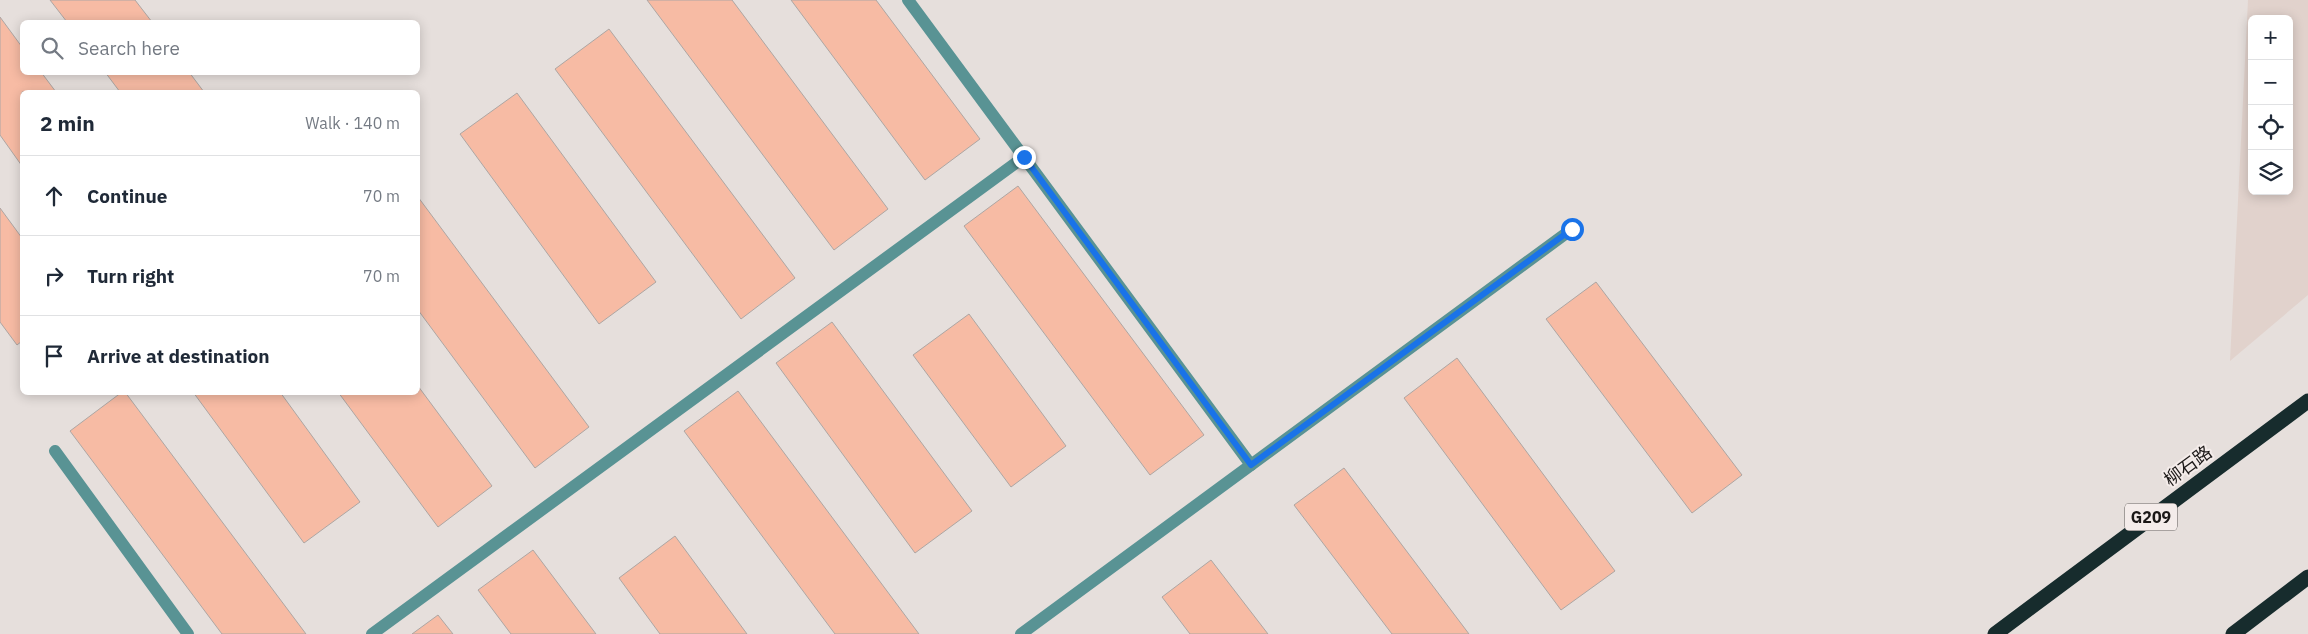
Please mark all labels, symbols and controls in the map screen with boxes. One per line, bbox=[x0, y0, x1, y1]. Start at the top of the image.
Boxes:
map controls bbox=[2248, 15, 2293, 195]
button: + bbox=[2248, 15, 2293, 60]
search box bbox=[20, 20, 420, 75]
icon: search bbox=[38, 34, 66, 62]
text: Search here bbox=[78, 36, 180, 60]
button: − bbox=[2248, 60, 2293, 105]
button: locate bbox=[2248, 105, 2293, 150]
text: 2 min bbox=[40, 109, 95, 137]
text: Walk · 140 m bbox=[305, 113, 400, 133]
route end bbox=[1013, 146, 1036, 169]
button: layers bbox=[2248, 150, 2293, 195]
icon: ahead bbox=[40, 182, 68, 210]
text: Continue bbox=[87, 184, 167, 208]
text: 70 m bbox=[363, 186, 400, 206]
route start bbox=[1561, 218, 1584, 241]
icon: right bbox=[40, 262, 68, 290]
text: Turn right bbox=[87, 264, 174, 288]
text: 70 m bbox=[363, 266, 400, 286]
icon: arrive bbox=[40, 342, 68, 370]
text: Arrive at destination bbox=[87, 344, 270, 368]
street label: 柳石路 bbox=[2159, 440, 2216, 491]
road number: G209 bbox=[2125, 504, 2177, 530]

